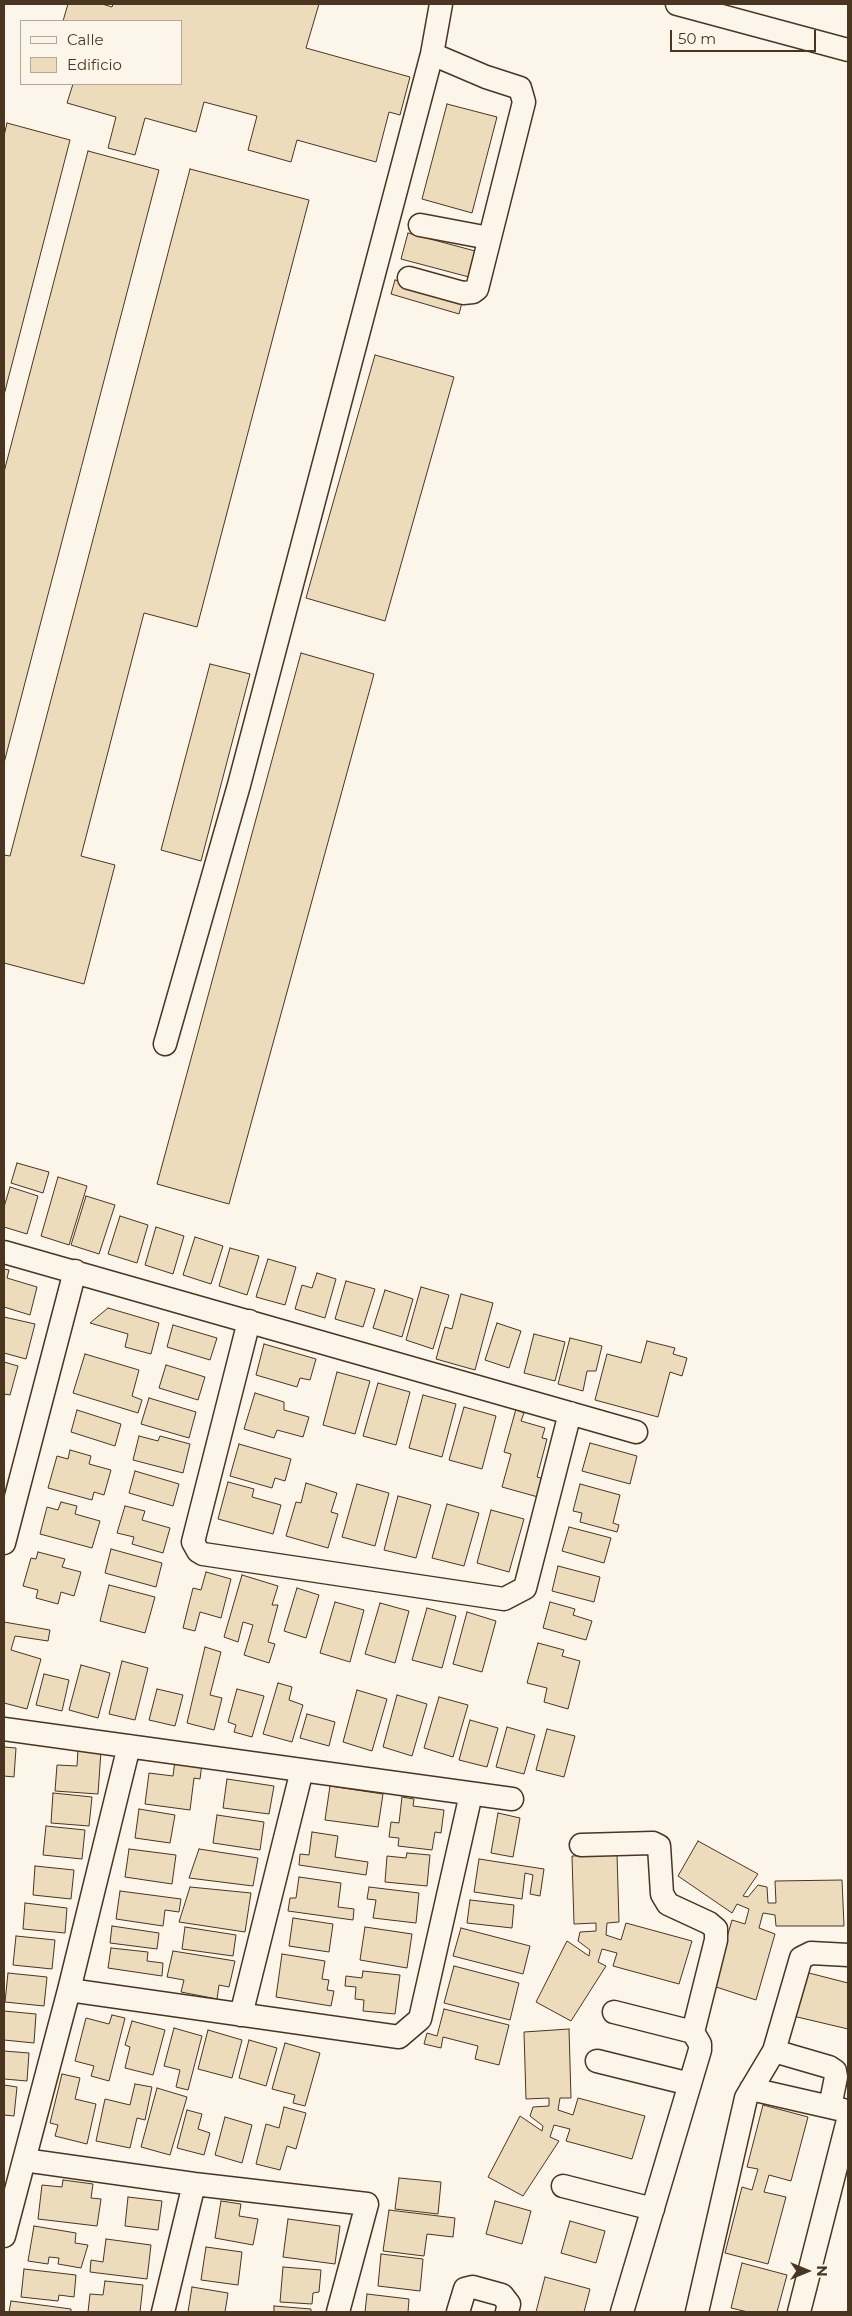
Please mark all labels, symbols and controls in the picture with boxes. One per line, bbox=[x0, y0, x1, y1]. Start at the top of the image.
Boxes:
legend bbox=[20, 20, 182, 85]
scale bar bbox=[672, 20, 818, 52]
text: 50 m bbox=[678, 29, 716, 48]
text: Calle bbox=[67, 30, 104, 49]
text: Edificio bbox=[67, 55, 122, 74]
north arrow bbox=[782, 2246, 832, 2296]
text: N bbox=[813, 2265, 831, 2277]

